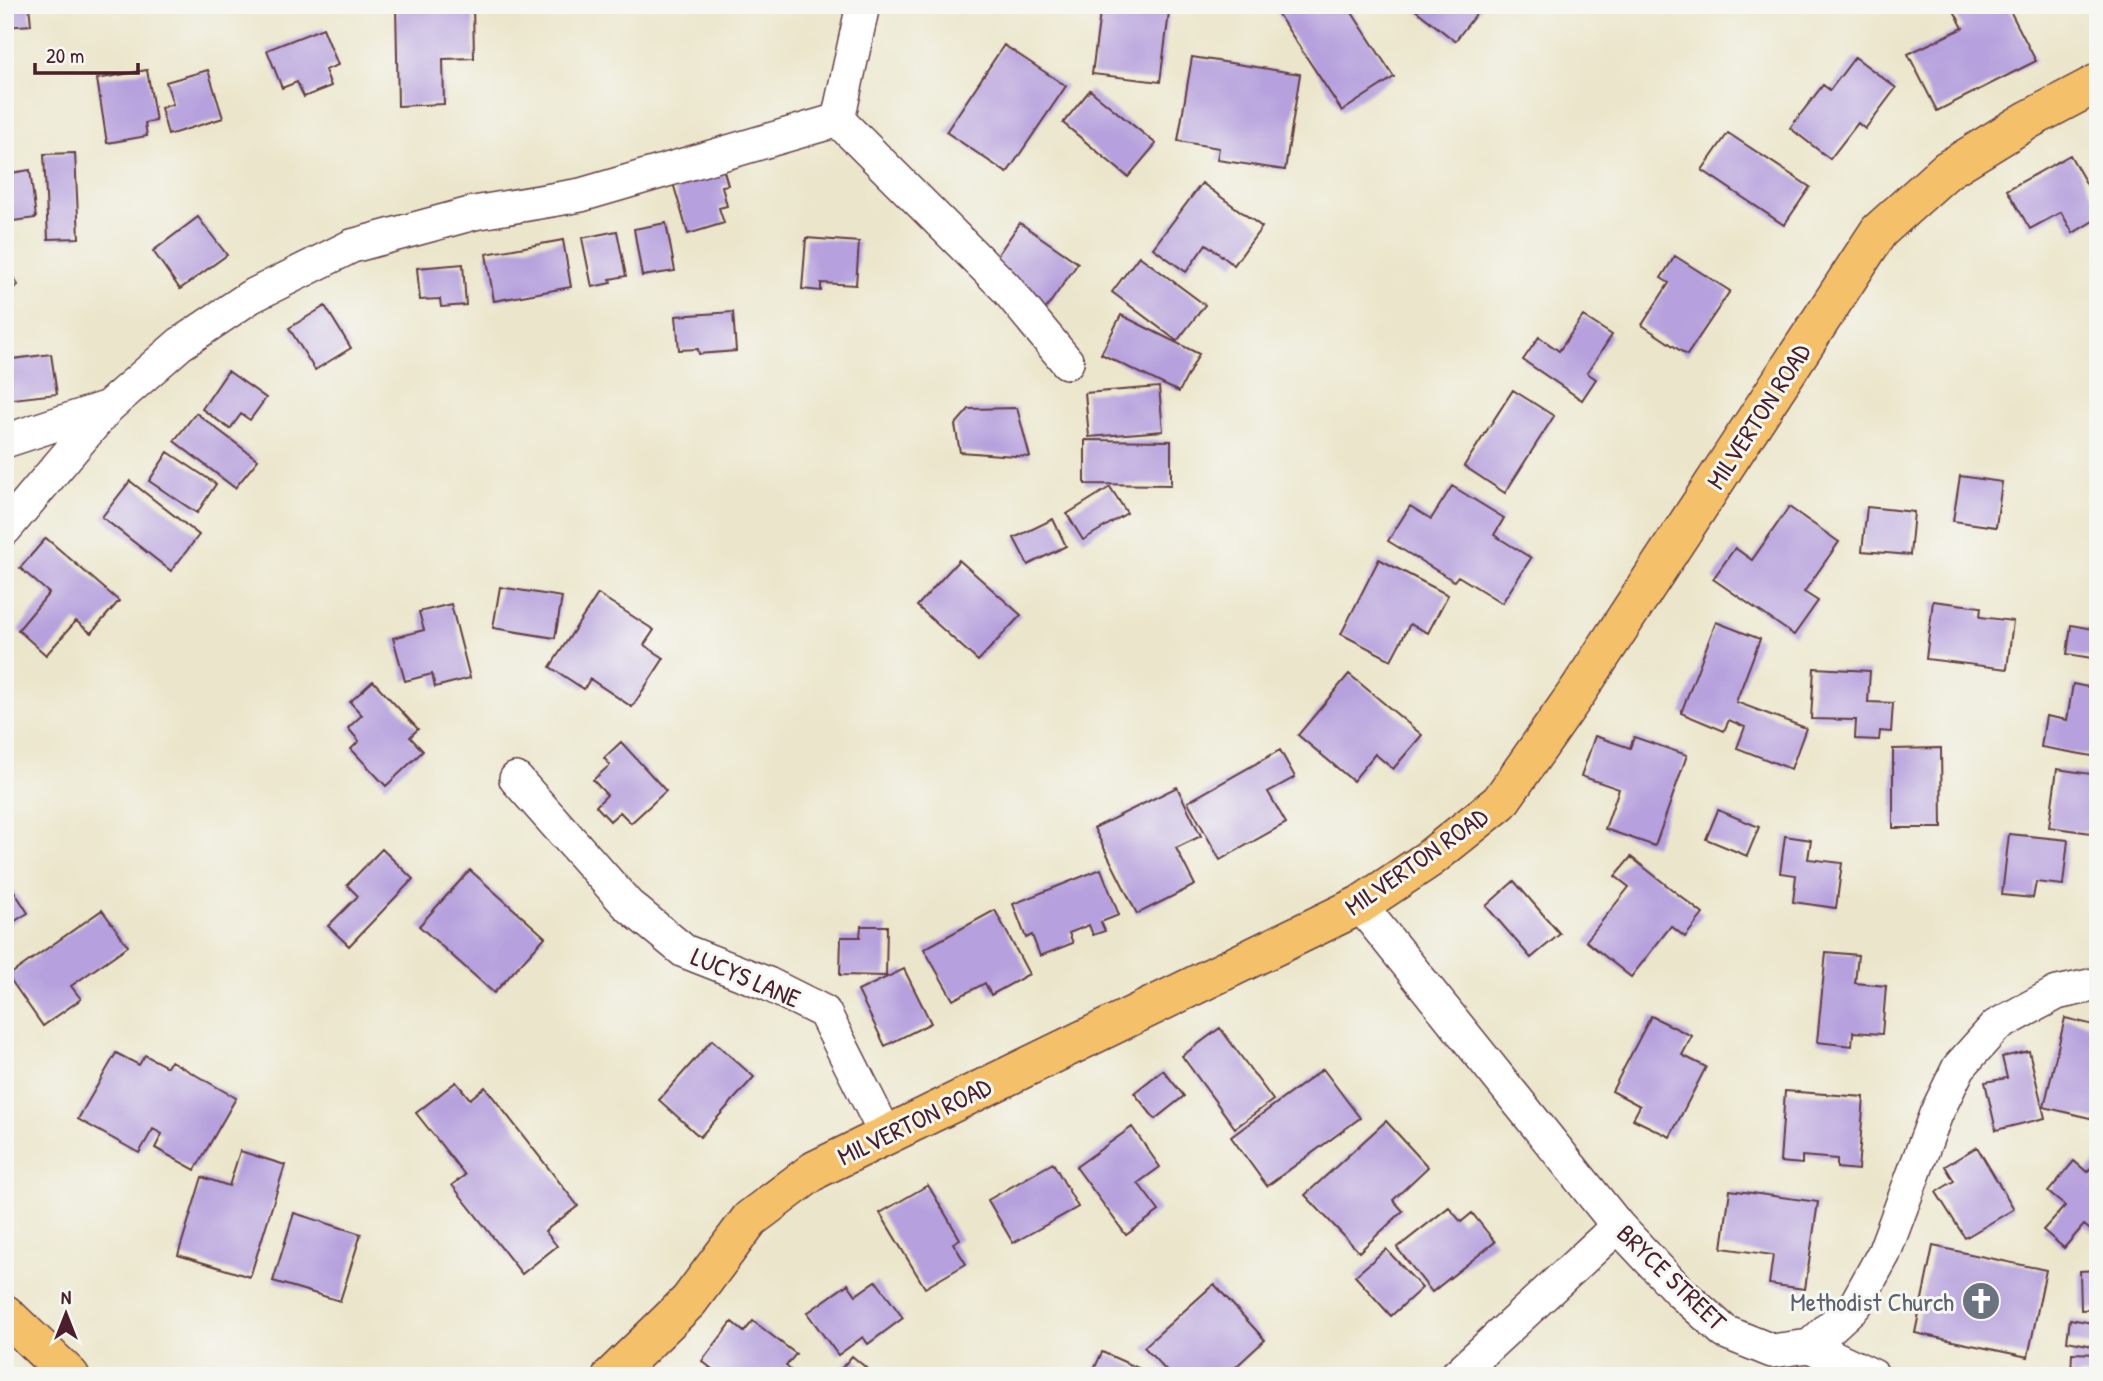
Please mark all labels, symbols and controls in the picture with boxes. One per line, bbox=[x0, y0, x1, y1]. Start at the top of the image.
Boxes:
scale bar bbox=[35, 32, 138, 76]
text: 20 m bbox=[46, 41, 84, 70]
street label: MILVERTON ROAD bbox=[1698, 336, 1818, 496]
street label: MILVERTON ROAD bbox=[1338, 798, 1495, 923]
street label: LUCYS LANE bbox=[686, 938, 806, 1016]
street label: MILVERTON ROAD bbox=[831, 1068, 997, 1173]
street label: BRYCE STREET bbox=[1610, 1216, 1735, 1339]
north arrow bbox=[32, 1280, 102, 1350]
church icon: Methodist Church bbox=[1960, 1280, 2002, 1322]
text: N bbox=[61, 1284, 71, 1310]
place label: Methodist Church bbox=[1790, 1284, 1954, 1319]

